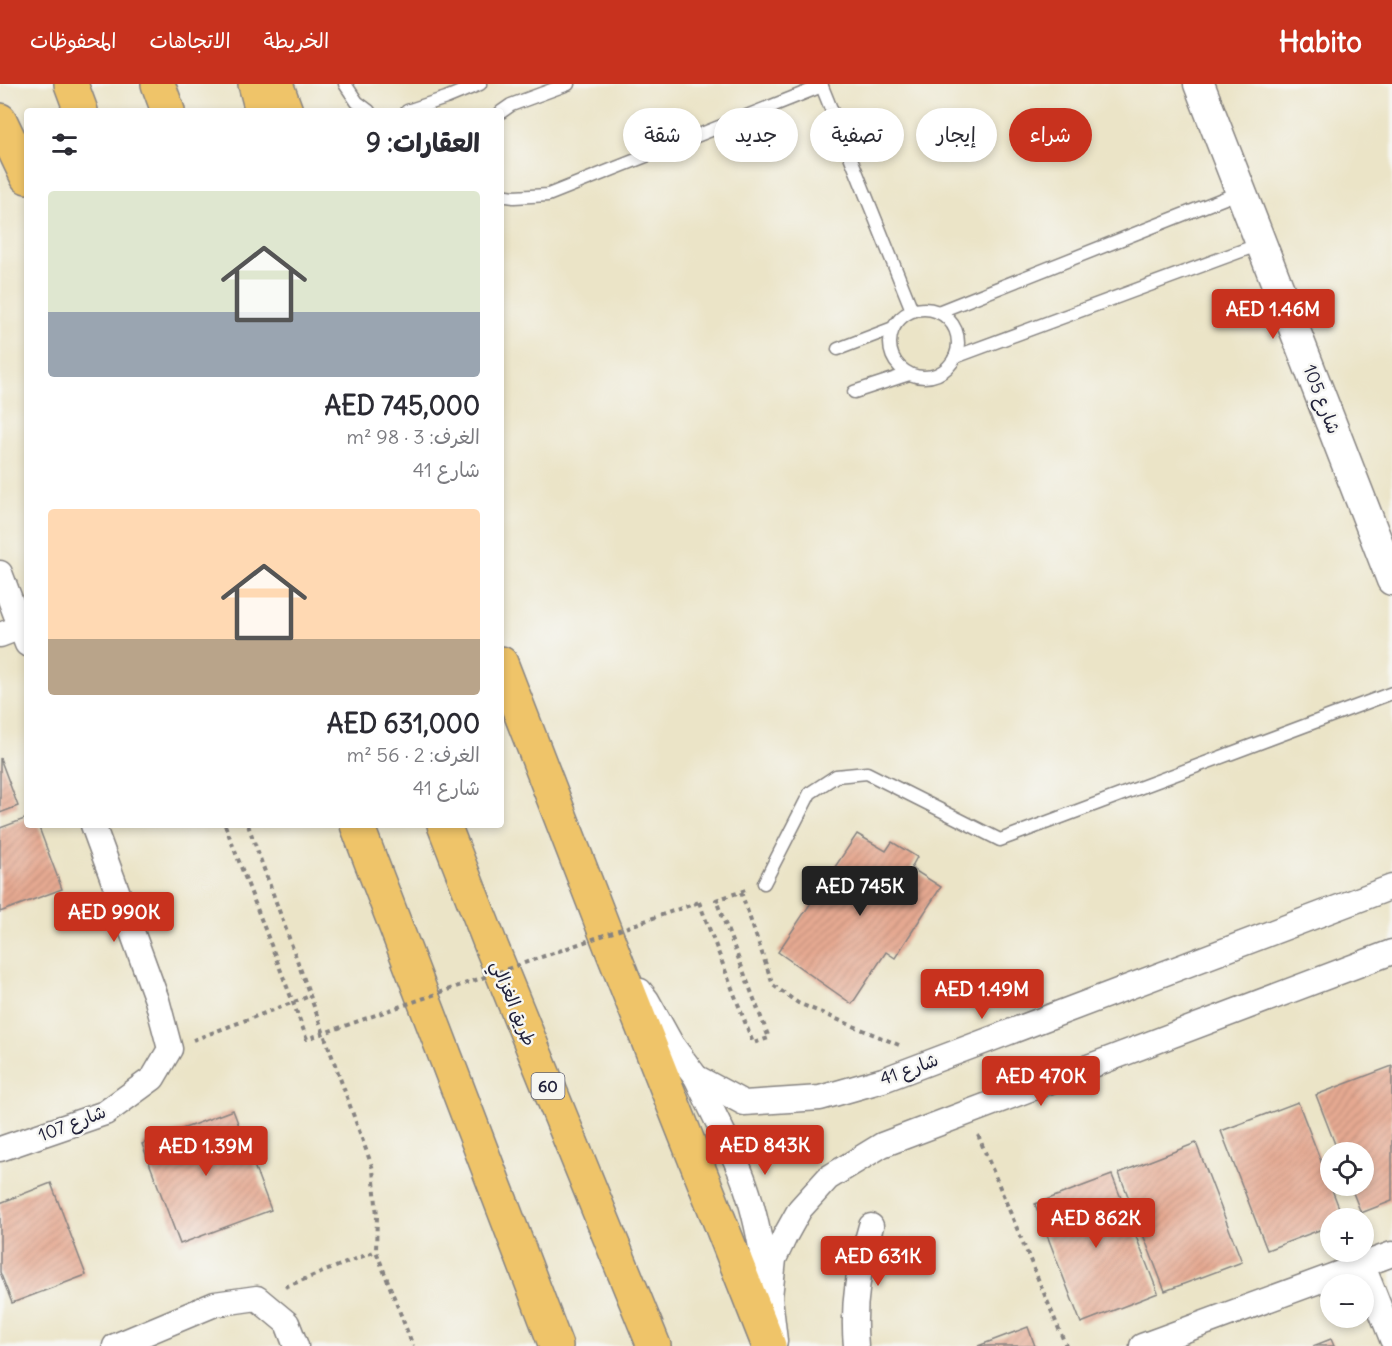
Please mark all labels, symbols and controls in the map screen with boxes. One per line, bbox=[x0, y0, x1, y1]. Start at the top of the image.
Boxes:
text: Habito bbox=[1279, 24, 1362, 60]
text: المحفوظات bbox=[30, 27, 116, 54]
text: الاتجاهات bbox=[149, 27, 231, 54]
text: الخريطة bbox=[264, 27, 329, 54]
chip: شقة bbox=[623, 108, 702, 162]
chip: جديد bbox=[714, 108, 798, 162]
chip: تصفية bbox=[810, 108, 904, 162]
chip: إيجار bbox=[916, 108, 997, 162]
chip: شراء bbox=[1009, 108, 1092, 162]
text: العقارات: 9 bbox=[366, 126, 480, 159]
icon: filters bbox=[48, 128, 81, 161]
icon: home bbox=[210, 230, 318, 338]
pin: AED 1.46M bbox=[1204, 289, 1342, 340]
text: AED 1.46M bbox=[1226, 296, 1320, 321]
street label: شارع 105 bbox=[1297, 361, 1346, 437]
text: AED 745,000 bbox=[324, 389, 480, 422]
text: الغرف: 3 · 98 m² bbox=[346, 424, 480, 449]
text: شارع 41 bbox=[413, 457, 480, 482]
icon: home bbox=[210, 548, 318, 656]
text: AED 631,000 bbox=[327, 707, 480, 740]
text: الغرف: 2 · 56 m² bbox=[347, 742, 480, 767]
text: شارع 41 bbox=[413, 775, 480, 800]
pin: AED 745K bbox=[798, 866, 922, 917]
text: AED 745K bbox=[816, 873, 904, 898]
pin: AED 990K bbox=[52, 892, 176, 943]
text: AED 990K bbox=[68, 899, 160, 924]
street label: طريق الغزالي bbox=[482, 957, 542, 1051]
pin: AED 1.49M bbox=[913, 969, 1051, 1020]
text: AED 1.49M bbox=[935, 976, 1029, 1001]
street label: شارع 41 bbox=[877, 1048, 942, 1091]
pin: AED 470K bbox=[979, 1056, 1103, 1107]
text: AED 470K bbox=[996, 1063, 1086, 1088]
road number: 60 bbox=[532, 1073, 564, 1099]
street label: شارع 107 bbox=[35, 1100, 110, 1147]
pin: AED 843K bbox=[703, 1125, 827, 1176]
pin: AED 1.39M bbox=[137, 1126, 275, 1177]
text: AED 843K bbox=[720, 1132, 810, 1157]
text: AED 1.39M bbox=[159, 1133, 253, 1158]
map controls bbox=[1320, 1142, 1374, 1328]
button: locate bbox=[1320, 1142, 1374, 1196]
pin: AED 862K bbox=[1034, 1198, 1158, 1249]
text: AED 862K bbox=[1051, 1205, 1141, 1230]
button: + bbox=[1320, 1208, 1374, 1262]
pin: AED 631K bbox=[816, 1236, 940, 1287]
text: AED 631K bbox=[835, 1243, 921, 1268]
button: − bbox=[1320, 1274, 1374, 1328]

